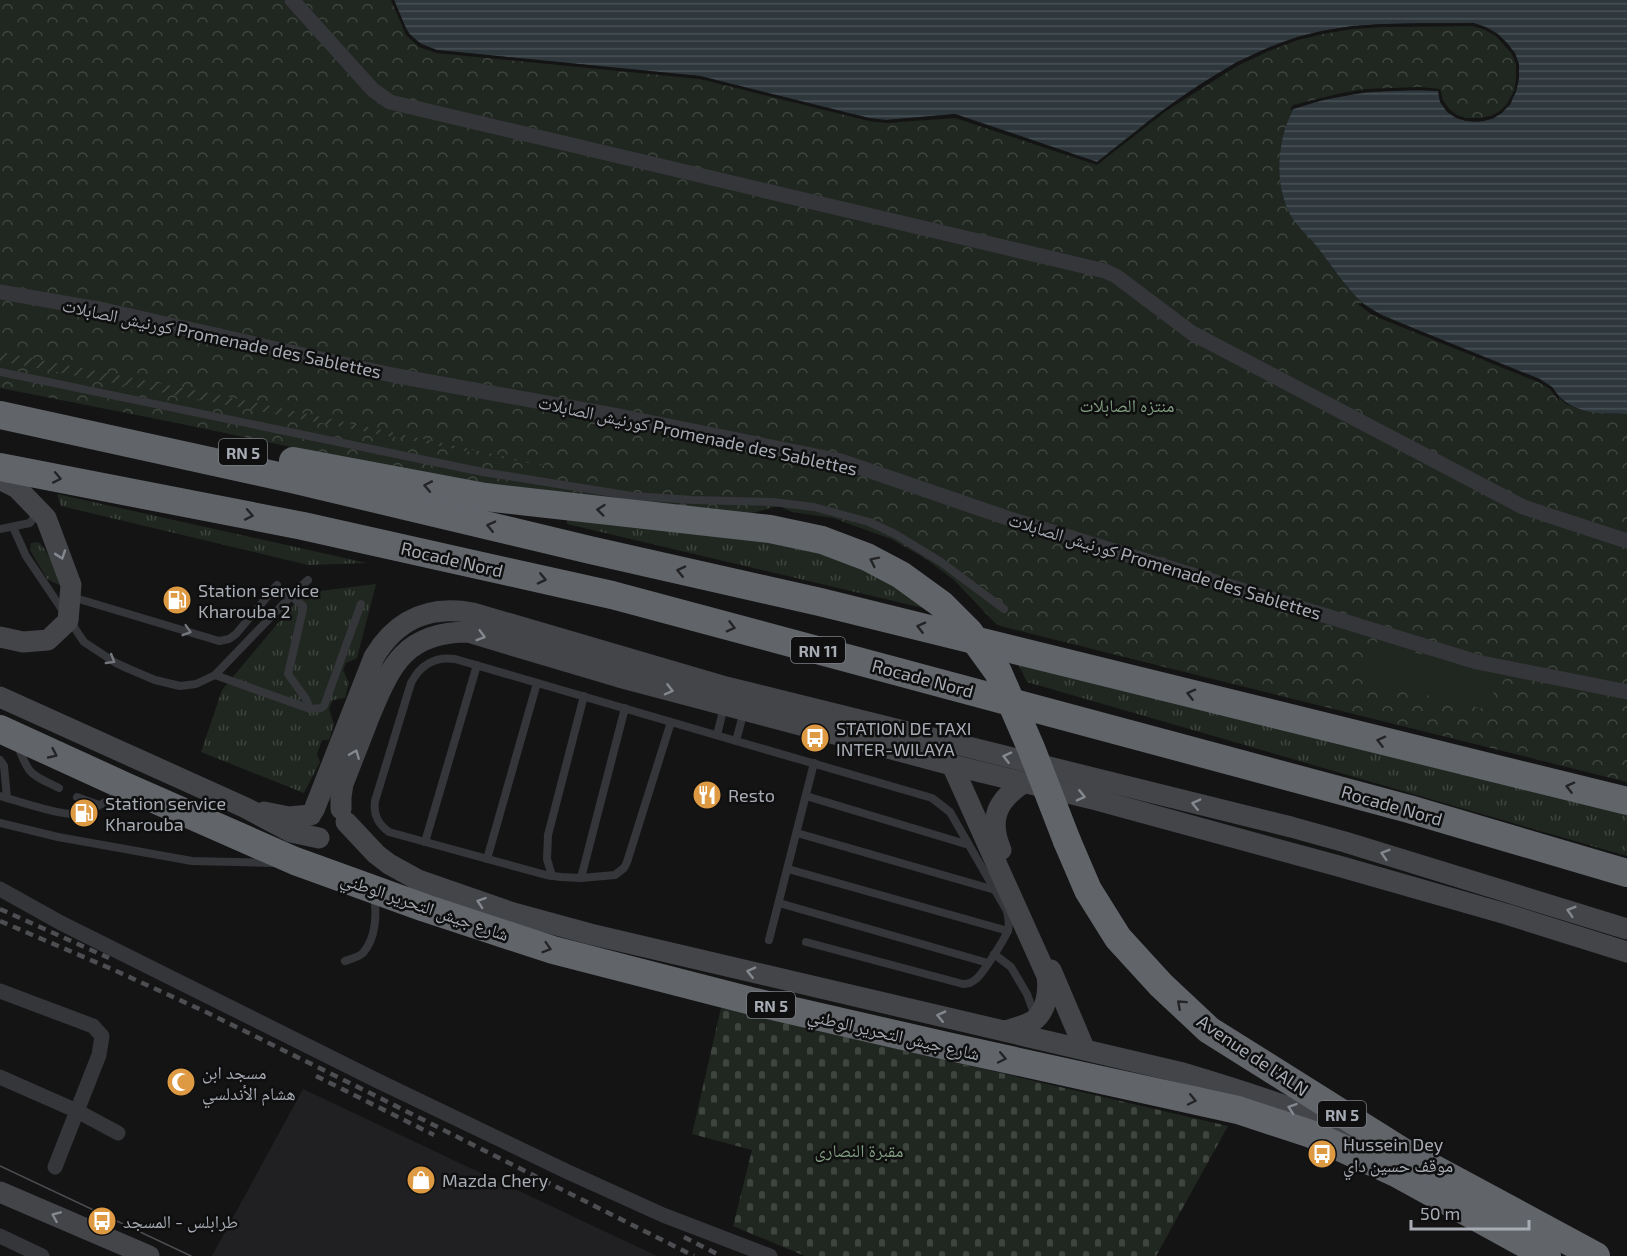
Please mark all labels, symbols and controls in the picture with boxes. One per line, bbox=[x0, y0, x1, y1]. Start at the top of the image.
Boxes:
street label: كورنيش الصابلات Promenade des Sablettes bbox=[60, 293, 384, 384]
street label: كورنيش الصابلات Promenade des Sablettes bbox=[536, 390, 860, 481]
park label: منتزه الصابلات bbox=[1079, 394, 1175, 417]
road number: RN 5 bbox=[219, 439, 267, 465]
one-way arrow bbox=[52, 471, 62, 484]
one-way arrow bbox=[423, 480, 433, 493]
one-way arrow bbox=[596, 504, 605, 517]
one-way arrow bbox=[244, 508, 254, 521]
street label: كورنيش الصابلات Promenade des Sablettes bbox=[1006, 508, 1324, 625]
one-way arrow bbox=[487, 521, 497, 534]
street label: Rocade Nord bbox=[399, 537, 505, 581]
one-way arrow bbox=[53, 549, 66, 559]
one-way arrow bbox=[869, 556, 880, 568]
one-way arrow bbox=[677, 565, 687, 578]
one-way arrow bbox=[537, 572, 547, 585]
place label: Station service Kharouba 2 bbox=[198, 579, 319, 622]
fuel station icon: Station service Kharouba 2 bbox=[161, 584, 193, 616]
one-way arrow bbox=[725, 620, 736, 632]
one-way arrow bbox=[916, 621, 926, 634]
one-way arrow bbox=[181, 624, 192, 636]
one-way arrow bbox=[475, 629, 486, 641]
road number: RN 11 bbox=[791, 637, 845, 663]
one-way arrow bbox=[105, 652, 115, 664]
street label: Rocade Nord bbox=[870, 654, 976, 702]
one-way arrow bbox=[663, 682, 673, 695]
one-way arrow bbox=[1187, 689, 1197, 702]
place label: STATION DE TAXI INTER-WILAYA bbox=[836, 717, 971, 760]
bus stop icon: STATION DE TAXI INTER-WILAYA bbox=[799, 722, 831, 754]
one-way arrow bbox=[1376, 736, 1386, 749]
one-way arrow bbox=[47, 746, 58, 758]
one-way arrow bbox=[348, 749, 360, 760]
one-way arrow bbox=[1002, 752, 1012, 765]
restaurant icon: Resto bbox=[691, 779, 723, 811]
street label: Rocade Nord bbox=[1339, 780, 1445, 830]
one-way arrow bbox=[1565, 782, 1575, 795]
place label: Resto bbox=[728, 784, 775, 806]
one-way arrow bbox=[1076, 789, 1086, 802]
place label: Station service Kharouba bbox=[105, 792, 226, 835]
fuel station icon: Station service Kharouba bbox=[68, 797, 100, 829]
one-way arrow bbox=[1192, 798, 1202, 811]
one-way arrow bbox=[1380, 849, 1391, 862]
street label: شارع جيش التحرير الوطني bbox=[337, 867, 512, 949]
one-way arrow bbox=[476, 897, 487, 910]
one-way arrow bbox=[1566, 906, 1577, 919]
one-way arrow bbox=[541, 941, 552, 953]
one-way arrow bbox=[746, 966, 756, 979]
road number: RN 5 bbox=[747, 992, 795, 1018]
one-way arrow bbox=[1177, 1000, 1188, 1011]
street label: شارع جيش التحرير الوطني bbox=[805, 1004, 982, 1069]
street label: Avenue de l'ALN bbox=[1193, 1010, 1313, 1100]
one-way arrow bbox=[936, 1011, 946, 1024]
one-way arrow bbox=[996, 1051, 1006, 1064]
place label: مسجد ابن هشام الأندلسي bbox=[202, 1061, 296, 1109]
mosque icon: مسجد ابن هشام الأندلسي bbox=[165, 1066, 197, 1098]
one-way arrow bbox=[1187, 1093, 1197, 1106]
road number: RN 5 bbox=[1318, 1101, 1366, 1127]
one-way arrow bbox=[1287, 1102, 1298, 1115]
place label: Hussein Dey موقف حسين داي bbox=[1343, 1133, 1453, 1181]
bus stop icon: Hussein Dey موقف حسين داي bbox=[1306, 1138, 1338, 1170]
park label: مقبرة النصارى bbox=[814, 1139, 904, 1162]
shop icon: Mazda Chery bbox=[405, 1164, 437, 1196]
place label: Mazda Chery bbox=[442, 1169, 549, 1191]
scale bar bbox=[1411, 1193, 1530, 1231]
text: 50 m bbox=[1420, 1202, 1460, 1224]
bus stop icon: طرابلس - المسجد bbox=[86, 1205, 118, 1237]
place label: طرابلس - المسجد bbox=[123, 1210, 238, 1233]
one-way arrow bbox=[52, 1212, 63, 1224]

